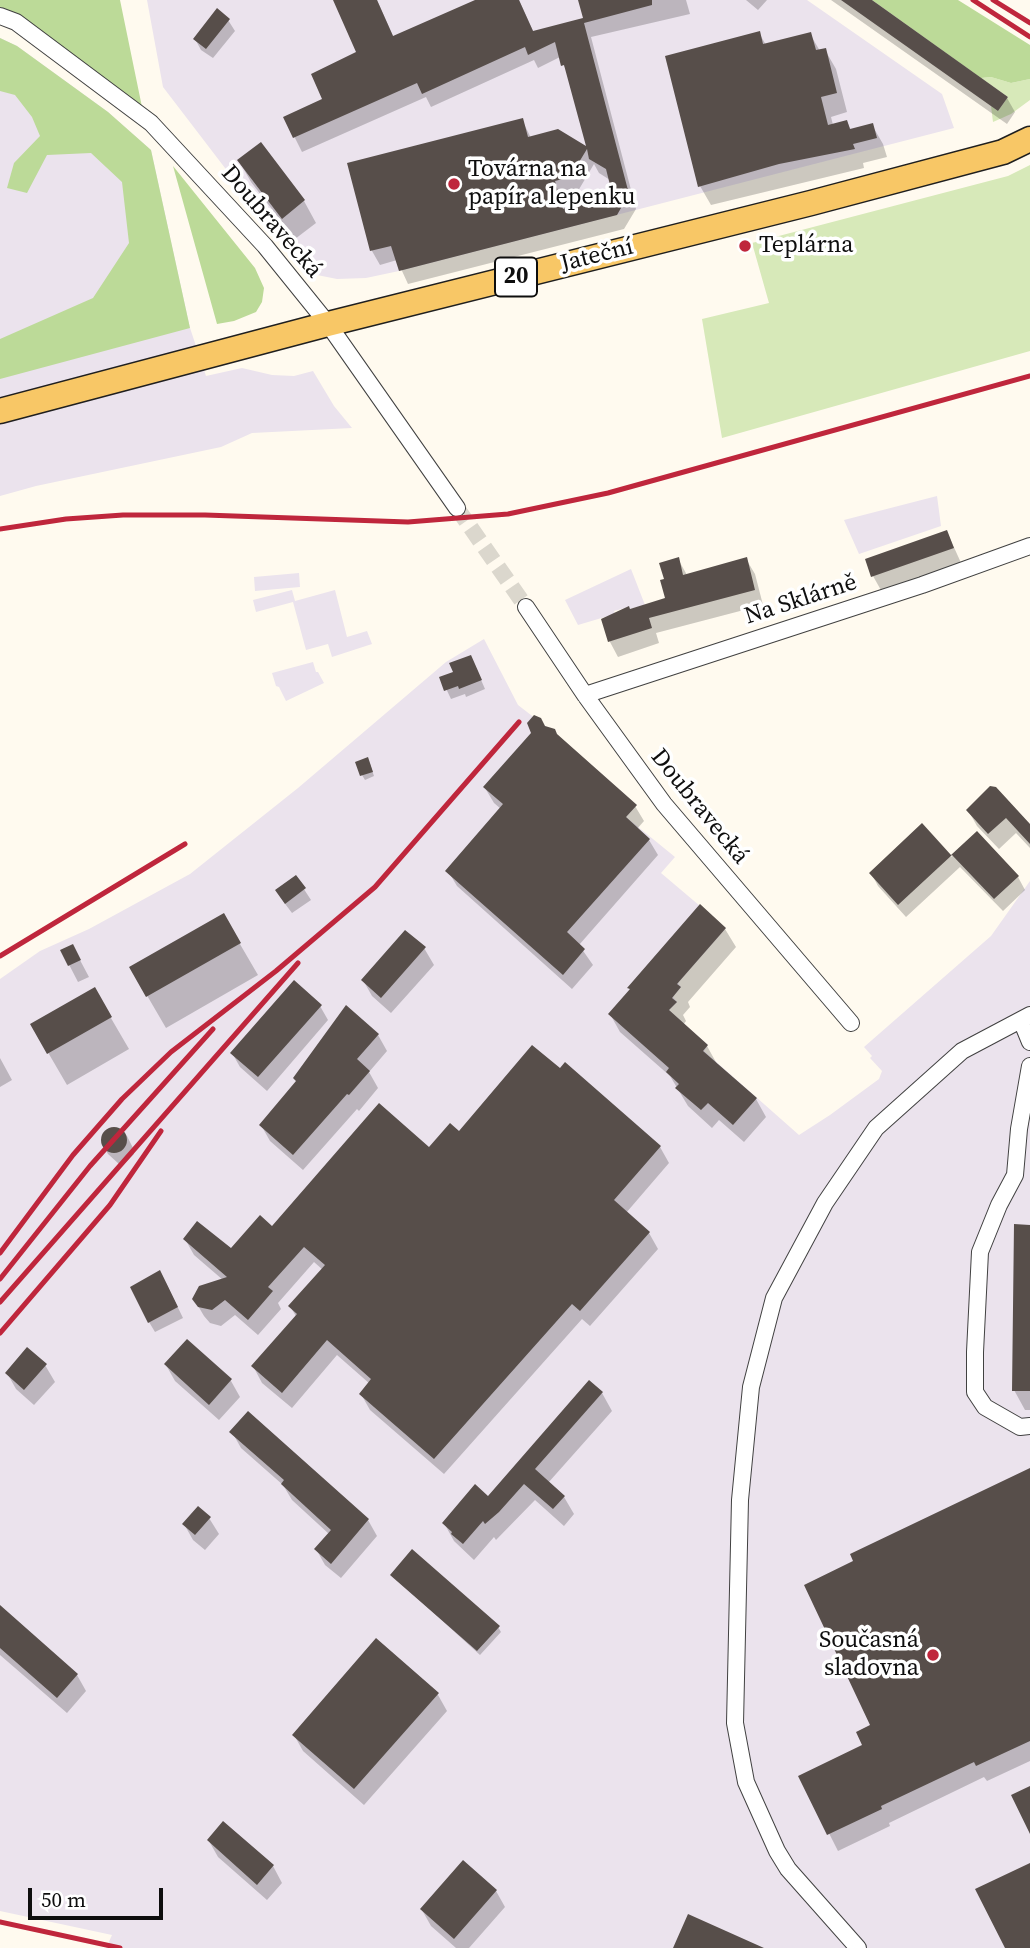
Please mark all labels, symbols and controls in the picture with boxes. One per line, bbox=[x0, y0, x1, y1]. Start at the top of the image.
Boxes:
place label: Továrna na papír a lepenku bbox=[468, 156, 635, 212]
street label: Doubravecká bbox=[214, 160, 328, 284]
marker: Továrna na papír a lepenku bbox=[446, 176, 462, 192]
place label: Teplárna bbox=[759, 232, 853, 260]
street label: Jateční bbox=[558, 233, 636, 279]
marker: Teplárna bbox=[737, 238, 753, 254]
road number: 20 bbox=[495, 258, 537, 296]
street label: Na Sklárně bbox=[741, 568, 861, 632]
street label: Doubravecká bbox=[644, 743, 754, 871]
place label: Současná sladovna bbox=[819, 1627, 919, 1683]
marker: Současná sladovna bbox=[925, 1647, 941, 1663]
scale bar bbox=[32, 1874, 166, 1918]
text: 50 m bbox=[41, 1885, 86, 1914]

